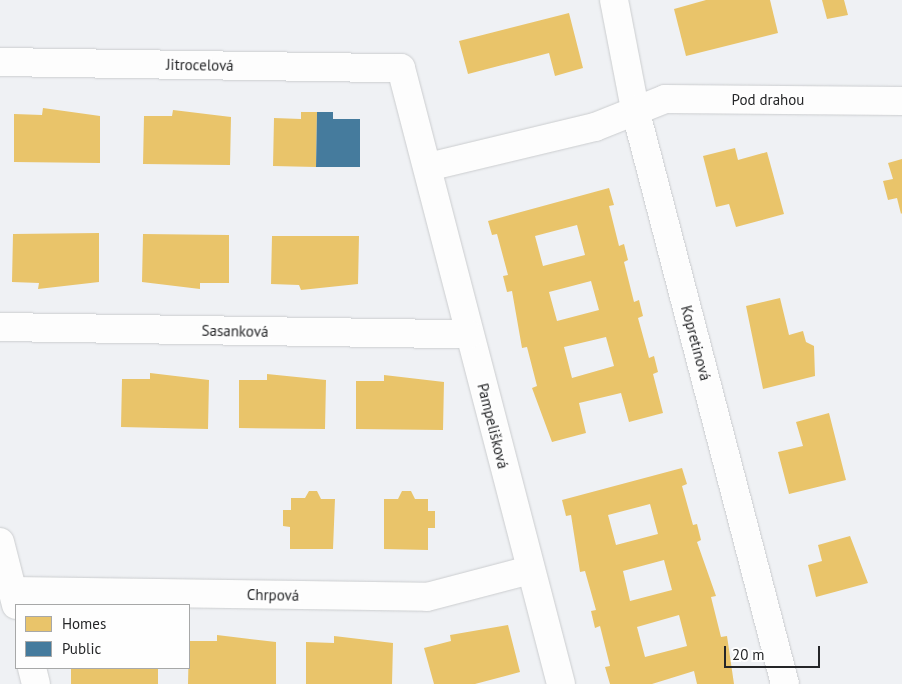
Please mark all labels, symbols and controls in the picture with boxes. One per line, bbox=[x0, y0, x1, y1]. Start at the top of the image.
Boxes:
street label: Jitrocelová bbox=[166, 55, 234, 75]
street label: Pod drahou bbox=[732, 91, 804, 109]
street label: Kopretinová bbox=[677, 303, 715, 383]
street label: Sasanková bbox=[201, 321, 269, 341]
street label: Pampelišková bbox=[474, 381, 512, 471]
street label: Chrpová bbox=[247, 586, 299, 604]
legend bbox=[15, 604, 190, 669]
text: Homes bbox=[62, 614, 106, 633]
scale bar bbox=[727, 636, 823, 668]
text: Public bbox=[62, 639, 101, 658]
text: 20 m bbox=[732, 645, 765, 664]

